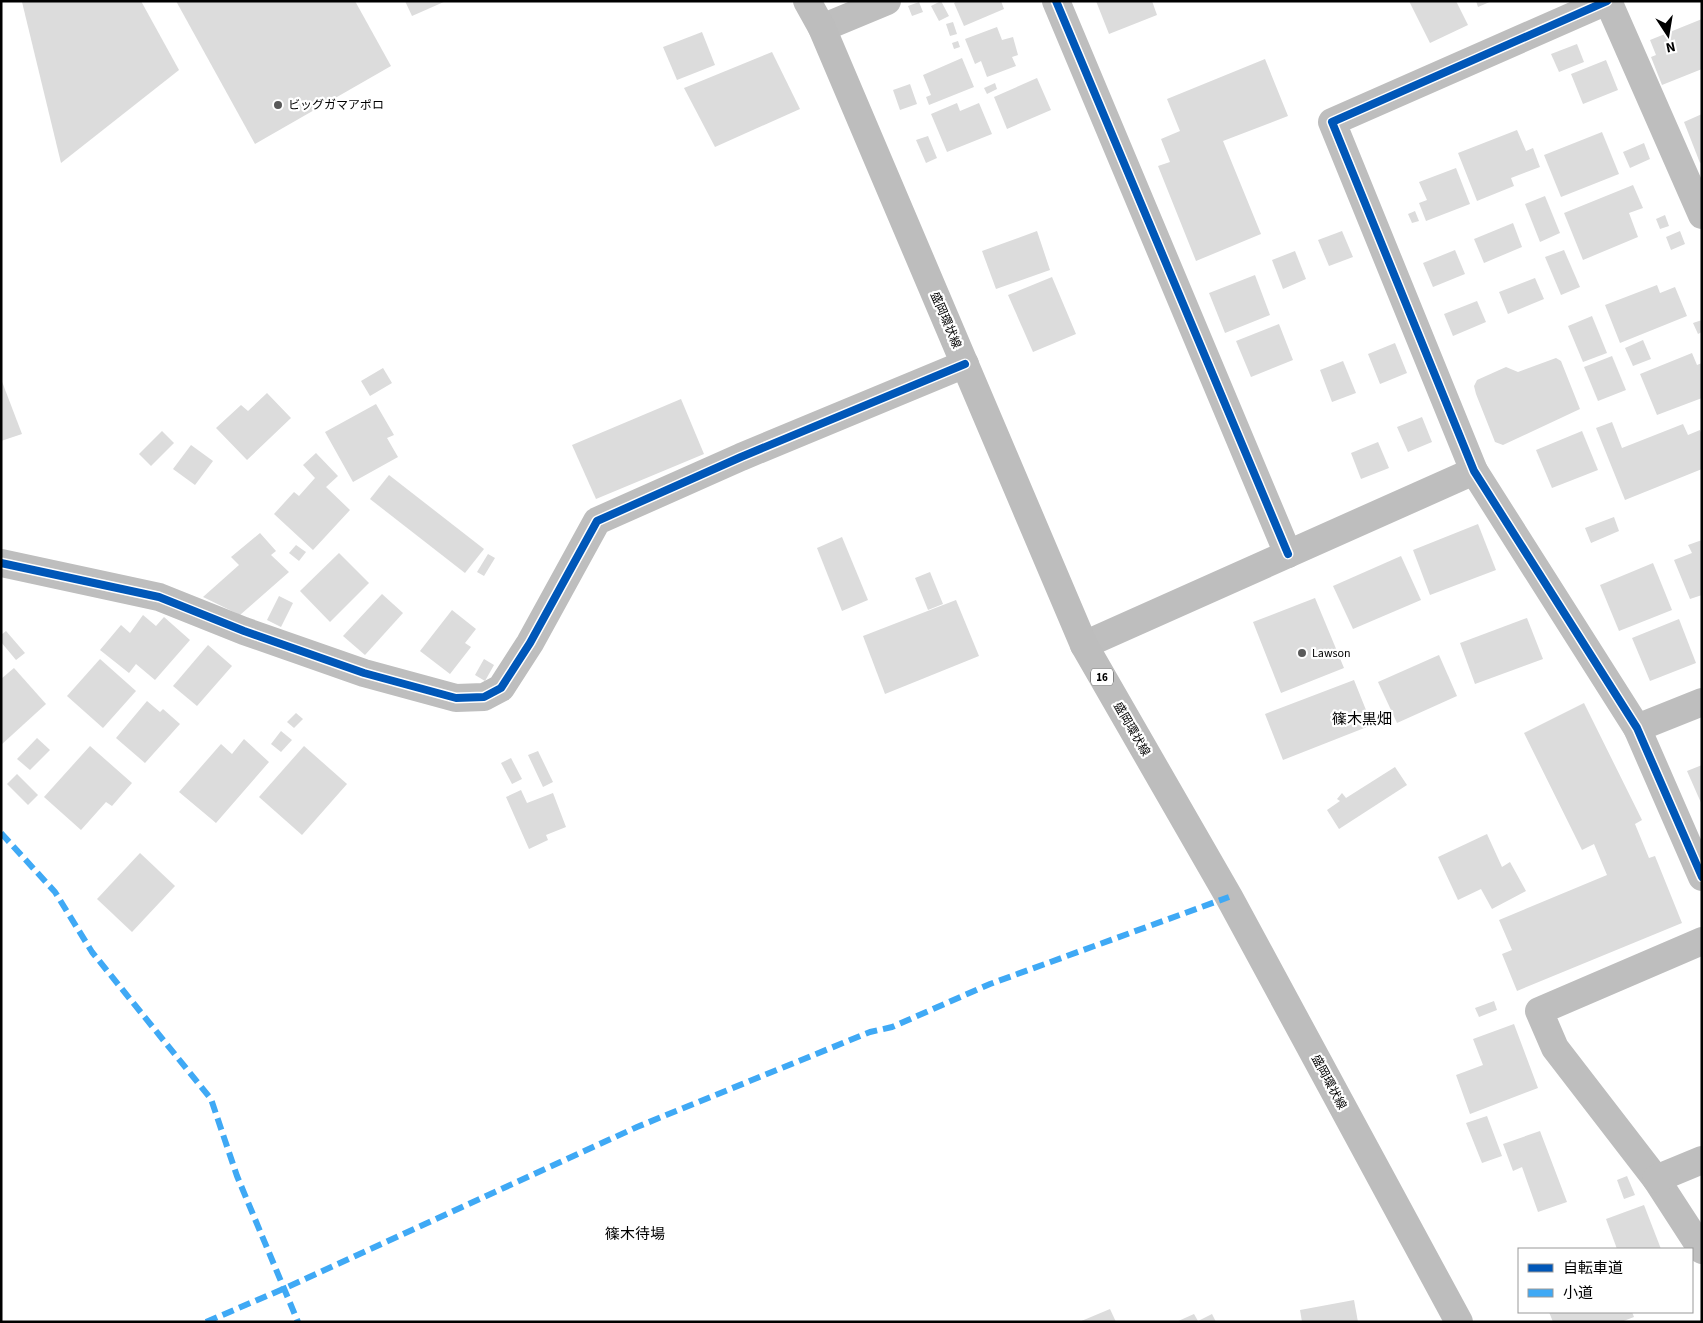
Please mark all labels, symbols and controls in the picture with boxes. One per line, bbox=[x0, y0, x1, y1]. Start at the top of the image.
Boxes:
north arrow bbox=[1643, 10, 1693, 60]
text: N bbox=[1664, 36, 1677, 57]
place label: ビッグガマアポロ bbox=[288, 97, 384, 114]
marker: ビッグガマアポロ bbox=[272, 99, 284, 111]
street label: 盛岡環状線 bbox=[926, 289, 965, 351]
place label: Lawson bbox=[1312, 645, 1351, 662]
marker: Lawson bbox=[1296, 647, 1308, 659]
road number: 16 bbox=[1091, 669, 1113, 686]
street label: 盛岡環状線 bbox=[1109, 699, 1154, 759]
district label: 篠木黒畑 bbox=[1332, 709, 1392, 730]
street label: 盛岡環状線 bbox=[1307, 1052, 1350, 1113]
district label: 篠木待場 bbox=[605, 1224, 665, 1245]
legend bbox=[1518, 1248, 1693, 1313]
text: 自転車道 bbox=[1563, 1258, 1623, 1279]
text: 小道 bbox=[1563, 1283, 1593, 1304]

